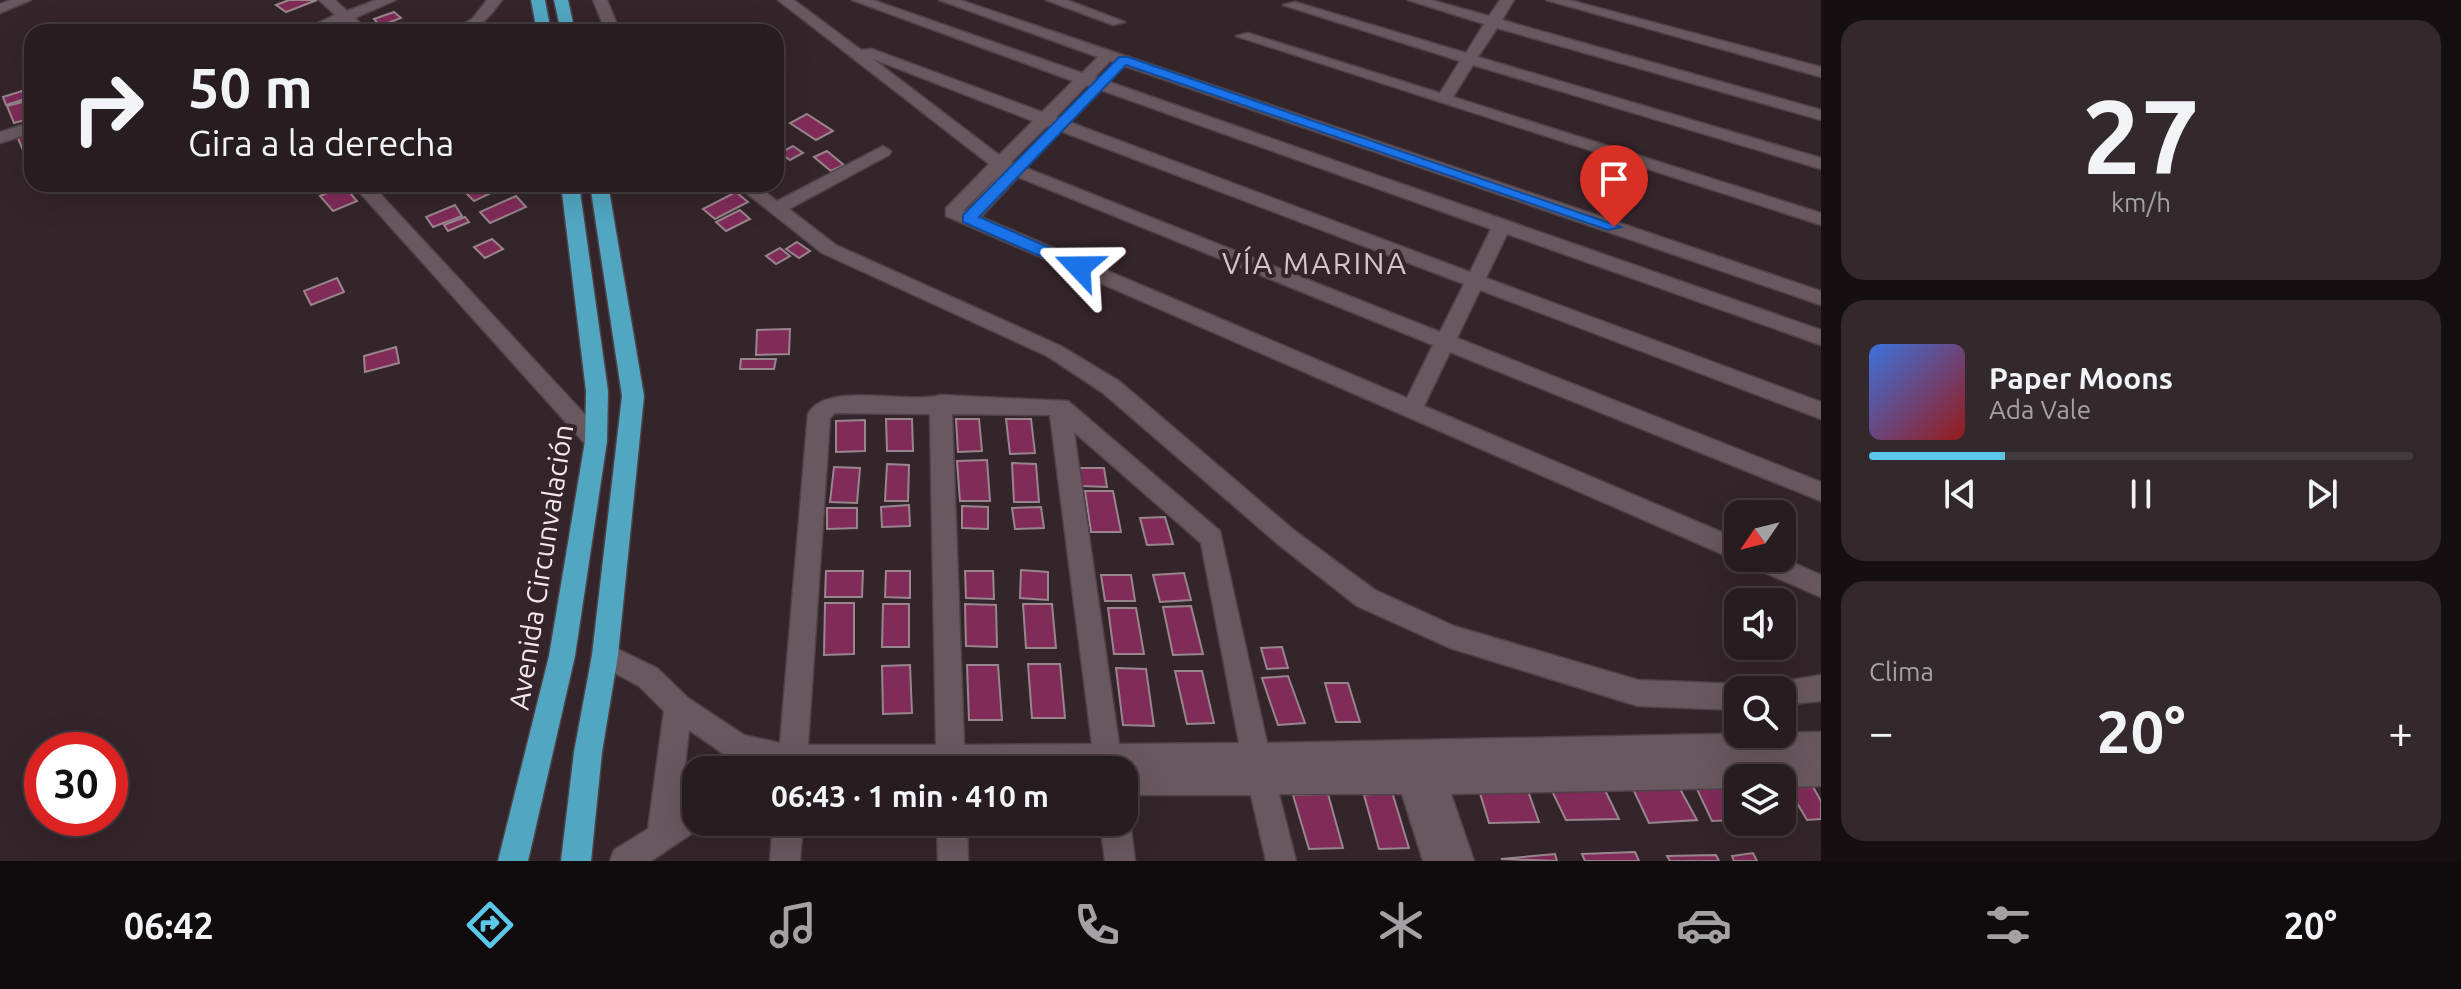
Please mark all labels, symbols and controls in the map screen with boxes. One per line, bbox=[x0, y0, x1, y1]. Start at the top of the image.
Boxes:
icon: right bbox=[56, 56, 160, 160]
text: 50 m bbox=[188, 56, 313, 119]
text: 27 bbox=[2082, 77, 2200, 194]
text: Gira a la derecha bbox=[188, 122, 454, 163]
pin bbox=[1580, 145, 1648, 227]
icon: arrive bbox=[1592, 157, 1636, 201]
text: km/h bbox=[2111, 188, 2171, 217]
position arrow bbox=[1037, 225, 1121, 309]
district label: VÍA MARINA bbox=[1222, 245, 1408, 280]
text: Paper Moons bbox=[1989, 361, 2173, 395]
text: Ada Vale bbox=[1989, 395, 2091, 424]
street label: Avenida Circunvalación bbox=[503, 422, 578, 712]
icon: previous bbox=[1938, 472, 1982, 516]
icon: pause bbox=[2119, 472, 2163, 516]
icon: next bbox=[2300, 472, 2344, 516]
north arrow bbox=[1724, 500, 1796, 572]
map controls bbox=[1724, 500, 1796, 836]
button: sound bbox=[1724, 588, 1796, 660]
text: Clima bbox=[1869, 657, 1934, 686]
button: search bbox=[1724, 676, 1796, 748]
text: 20° bbox=[2097, 697, 2185, 764]
text: − bbox=[1869, 707, 1894, 756]
text: + bbox=[2388, 707, 2413, 756]
speed limit sign: 30 bbox=[24, 732, 128, 836]
button: layers bbox=[1724, 764, 1796, 836]
text: 06:43 · 1 min · 410 m bbox=[771, 779, 1049, 813]
icon: directions bbox=[462, 897, 518, 953]
icon: music bbox=[765, 897, 821, 953]
icon: phone bbox=[1069, 897, 1125, 953]
icon: climate bbox=[1373, 897, 1429, 953]
icon: car bbox=[1676, 897, 1732, 953]
icon: filters bbox=[1980, 897, 2036, 953]
text: 06:42 bbox=[124, 905, 214, 946]
text: 20° bbox=[2284, 905, 2337, 946]

